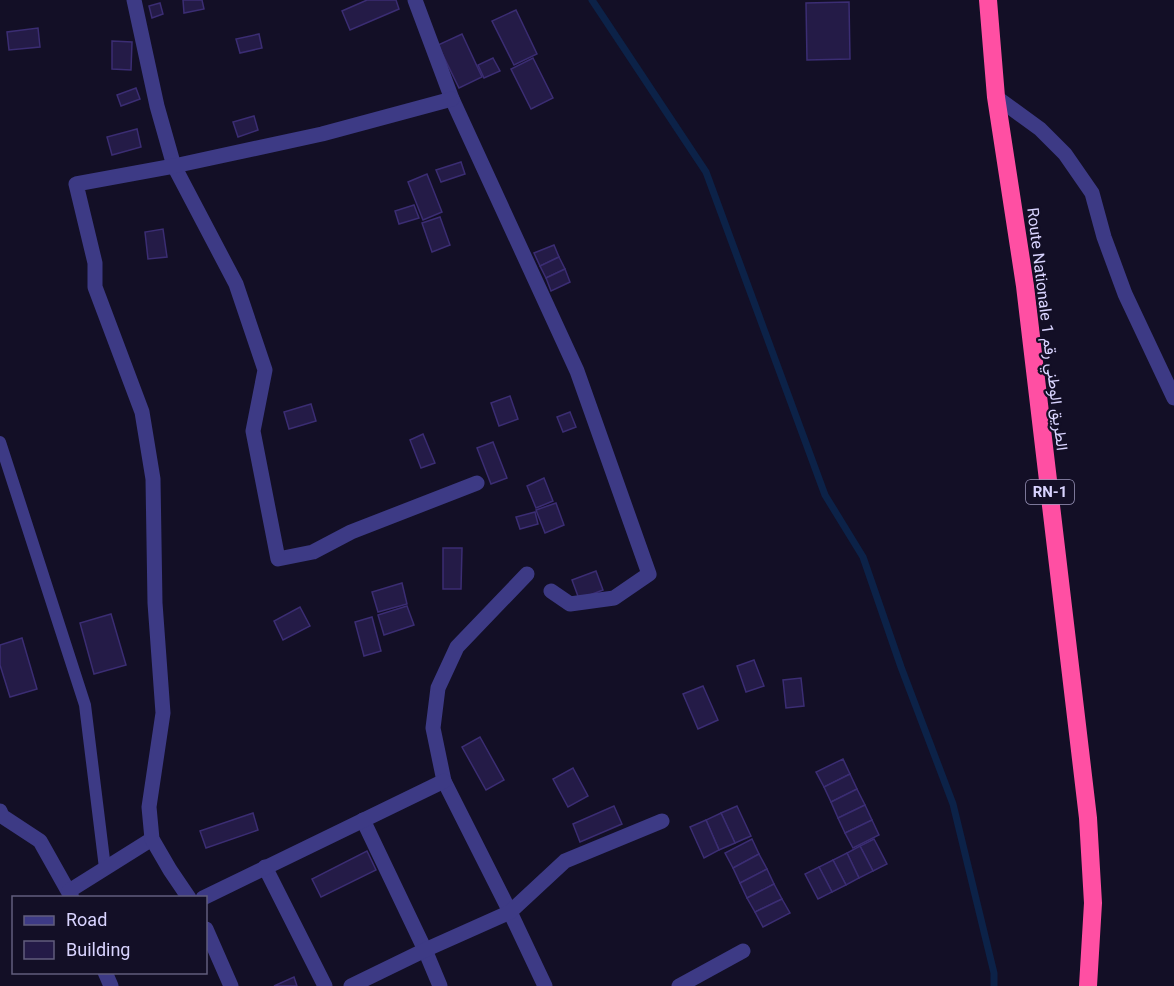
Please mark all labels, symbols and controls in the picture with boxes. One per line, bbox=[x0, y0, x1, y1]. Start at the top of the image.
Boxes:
street label: Route Nationale الطريق الوطني رقم 1 bbox=[1019, 206, 1072, 452]
road number: RN-1 bbox=[1026, 480, 1074, 504]
legend bbox=[12, 896, 207, 974]
text: Road bbox=[66, 909, 107, 930]
text: Building bbox=[66, 939, 130, 960]

